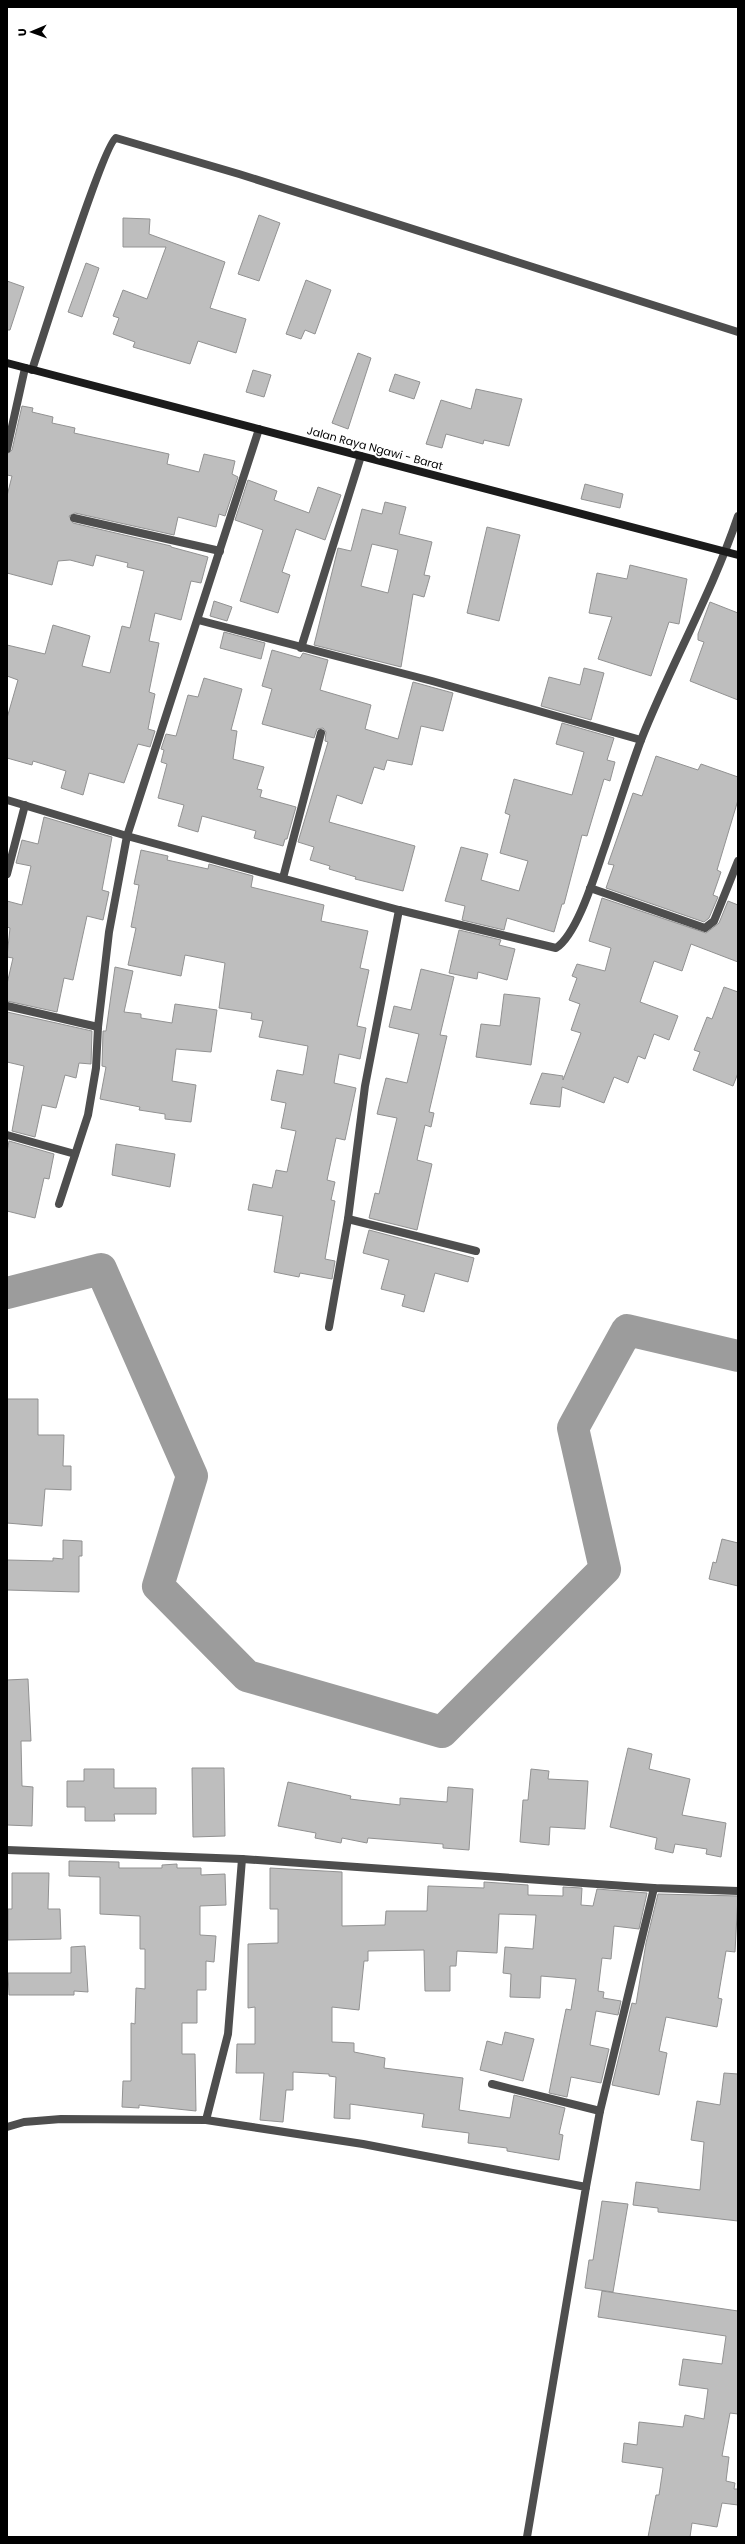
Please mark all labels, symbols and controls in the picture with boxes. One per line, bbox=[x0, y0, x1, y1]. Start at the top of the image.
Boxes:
north arrow bbox=[12, 12, 52, 52]
text: U bbox=[14, 28, 30, 37]
street label: Jalan Raya Ngawi - Barat bbox=[305, 422, 445, 474]

